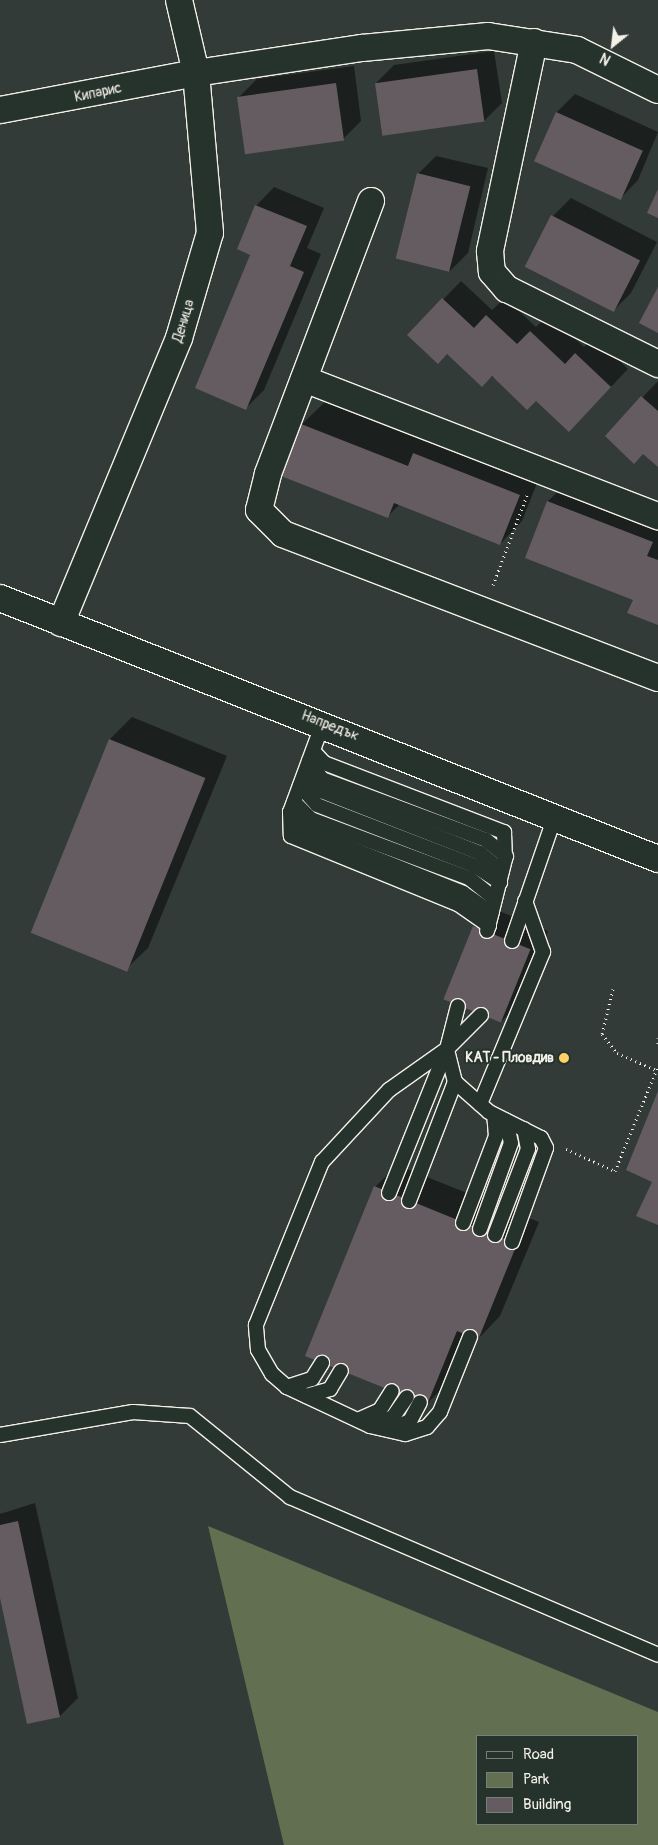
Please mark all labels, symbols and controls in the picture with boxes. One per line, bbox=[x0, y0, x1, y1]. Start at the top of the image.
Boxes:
north arrow bbox=[588, 20, 638, 70]
text: N bbox=[597, 49, 614, 68]
street label: Кипарис bbox=[73, 80, 123, 106]
street label: Деница bbox=[170, 298, 198, 344]
street label: Напредък bbox=[299, 707, 361, 745]
place label: КАТ - Пловдив bbox=[465, 1050, 554, 1066]
marker: КАТ - Пловдив bbox=[558, 1052, 570, 1064]
legend bbox=[476, 1735, 638, 1825]
text: Road bbox=[523, 1745, 554, 1764]
text: Park bbox=[523, 1770, 549, 1789]
text: Building bbox=[523, 1795, 571, 1814]

